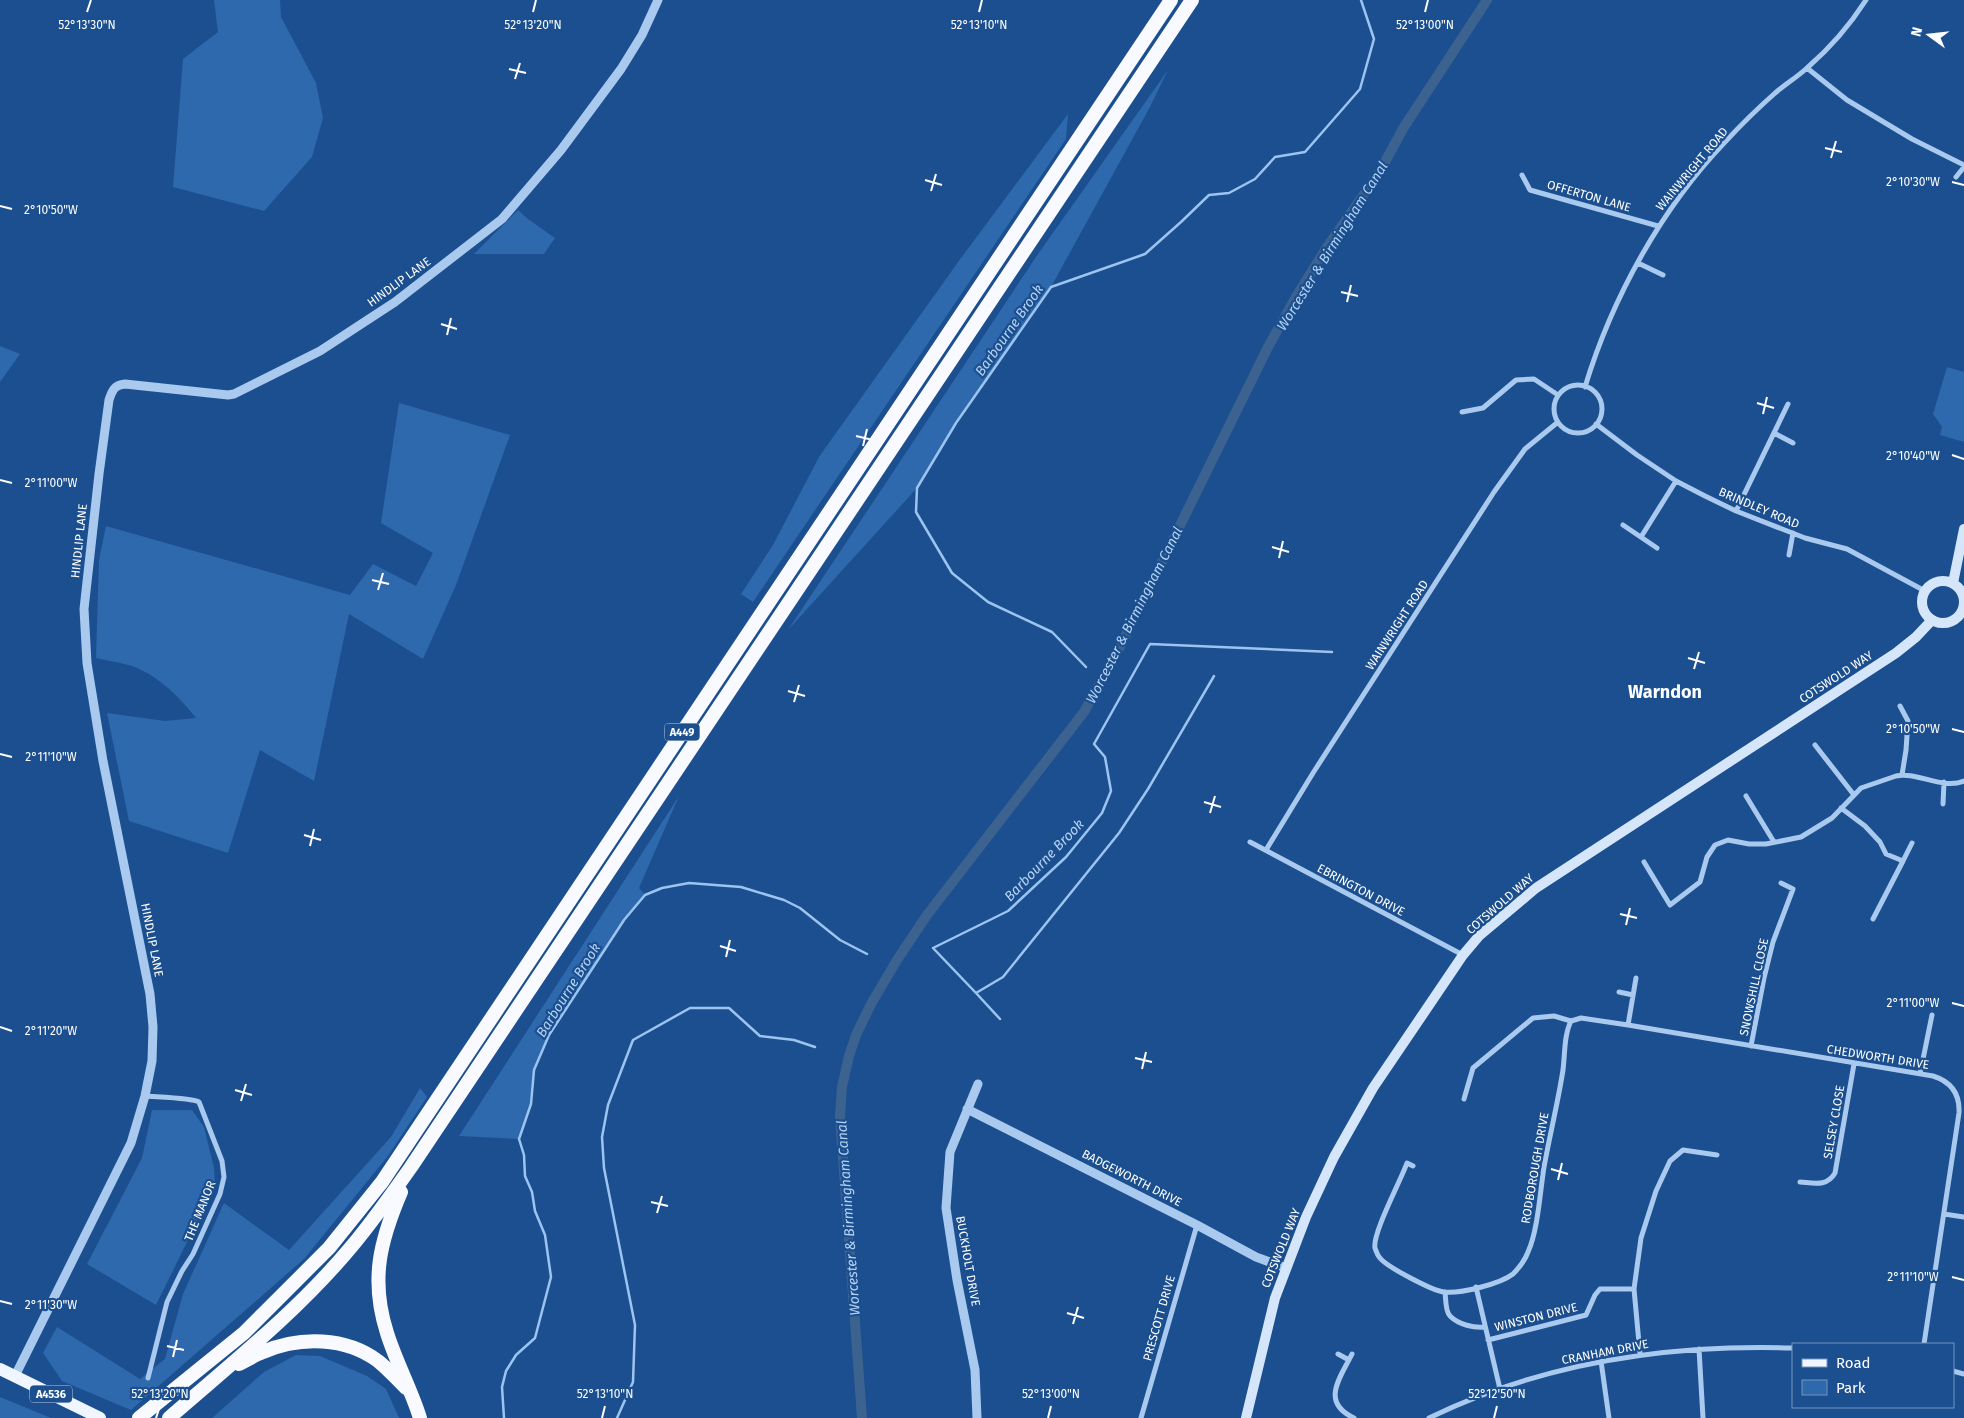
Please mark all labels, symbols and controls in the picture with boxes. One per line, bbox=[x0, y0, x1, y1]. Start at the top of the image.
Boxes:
north arrow bbox=[1904, 10, 1954, 60]
text: 52°13'30"N bbox=[58, 18, 116, 32]
text: 52°13'20"N bbox=[504, 18, 562, 32]
text: 52°13'10"N bbox=[951, 18, 1007, 32]
text: 52°13'00"N bbox=[1396, 18, 1454, 32]
text: N bbox=[1908, 25, 1926, 38]
street label: WAINWRIGHT ROAD bbox=[1653, 124, 1731, 213]
water label: Worcester & Birmingham Canal bbox=[1273, 159, 1392, 334]
text: 2°10'30"W bbox=[1886, 175, 1940, 189]
street label: OFFERTON LANE bbox=[1546, 177, 1632, 215]
text: 2°10'50"W bbox=[24, 203, 78, 217]
street label: HINDLIP LANE bbox=[365, 254, 433, 310]
water label: Barbourne Brook bbox=[972, 281, 1047, 379]
text: 2°10'40"W bbox=[1886, 449, 1940, 463]
text: 2°11'00"W bbox=[25, 476, 78, 490]
street label: BRINDLEY ROAD bbox=[1717, 485, 1802, 531]
street label: HINDLIP LANE bbox=[68, 503, 90, 579]
water label: Worcester & Birmingham Canal bbox=[1082, 524, 1186, 706]
street label: WAINWRIGHT ROAD bbox=[1363, 577, 1431, 673]
street label: COTSWOLD WAY bbox=[1797, 648, 1876, 706]
district label: Warndon bbox=[1628, 681, 1702, 703]
text: 2°10'50"W bbox=[1886, 722, 1940, 736]
road number: A449 bbox=[664, 724, 700, 740]
text: 2°11'10"W bbox=[25, 750, 77, 764]
water label: Barbourne Brook bbox=[1001, 816, 1088, 905]
street label: EBRINGTON DRIVE bbox=[1315, 861, 1407, 919]
street label: COTSWOLD WAY bbox=[1463, 871, 1537, 937]
street label: HINDLIP LANE bbox=[138, 902, 166, 978]
street label: SNOWSHILL CLOSE bbox=[1737, 937, 1771, 1037]
water label: Barbourne Brook bbox=[533, 940, 604, 1040]
text: 2°11'00"W bbox=[1887, 996, 1940, 1010]
text: 2°11'20"W bbox=[25, 1024, 77, 1038]
street label: CHEDWORTH DRIVE bbox=[1826, 1042, 1930, 1072]
street label: SELSEY CLOSE bbox=[1821, 1084, 1847, 1160]
street label: RODBOROUGH DRIVE bbox=[1518, 1111, 1552, 1225]
water label: Worcester & Birmingham Canal bbox=[833, 1120, 864, 1316]
street label: BADGEWORTH DRIVE bbox=[1080, 1147, 1184, 1209]
street label: THE MANOR bbox=[182, 1179, 218, 1243]
street label: COTSWOLD WAY bbox=[1259, 1206, 1303, 1290]
street label: BUCKHOLT DRIVE bbox=[953, 1215, 983, 1307]
text: 2°11'10"W bbox=[1887, 1270, 1939, 1284]
street label: PRESCOTT DRIVE bbox=[1140, 1273, 1178, 1363]
text: 2°11'30"W bbox=[25, 1298, 77, 1312]
street label: WINSTON DRIVE bbox=[1493, 1300, 1579, 1334]
street label: CRANHAM DRIVE bbox=[1560, 1337, 1650, 1367]
legend bbox=[1792, 1343, 1954, 1408]
text: Road bbox=[1836, 1354, 1871, 1372]
text: Park bbox=[1836, 1379, 1866, 1397]
road number: A4536 bbox=[30, 1386, 72, 1402]
text: 52°13'20"N bbox=[131, 1387, 189, 1401]
text: 52°13'10"N bbox=[577, 1387, 633, 1401]
text: 52°13'00"N bbox=[1022, 1387, 1080, 1401]
text: 52°12'50"N bbox=[1468, 1387, 1526, 1401]

